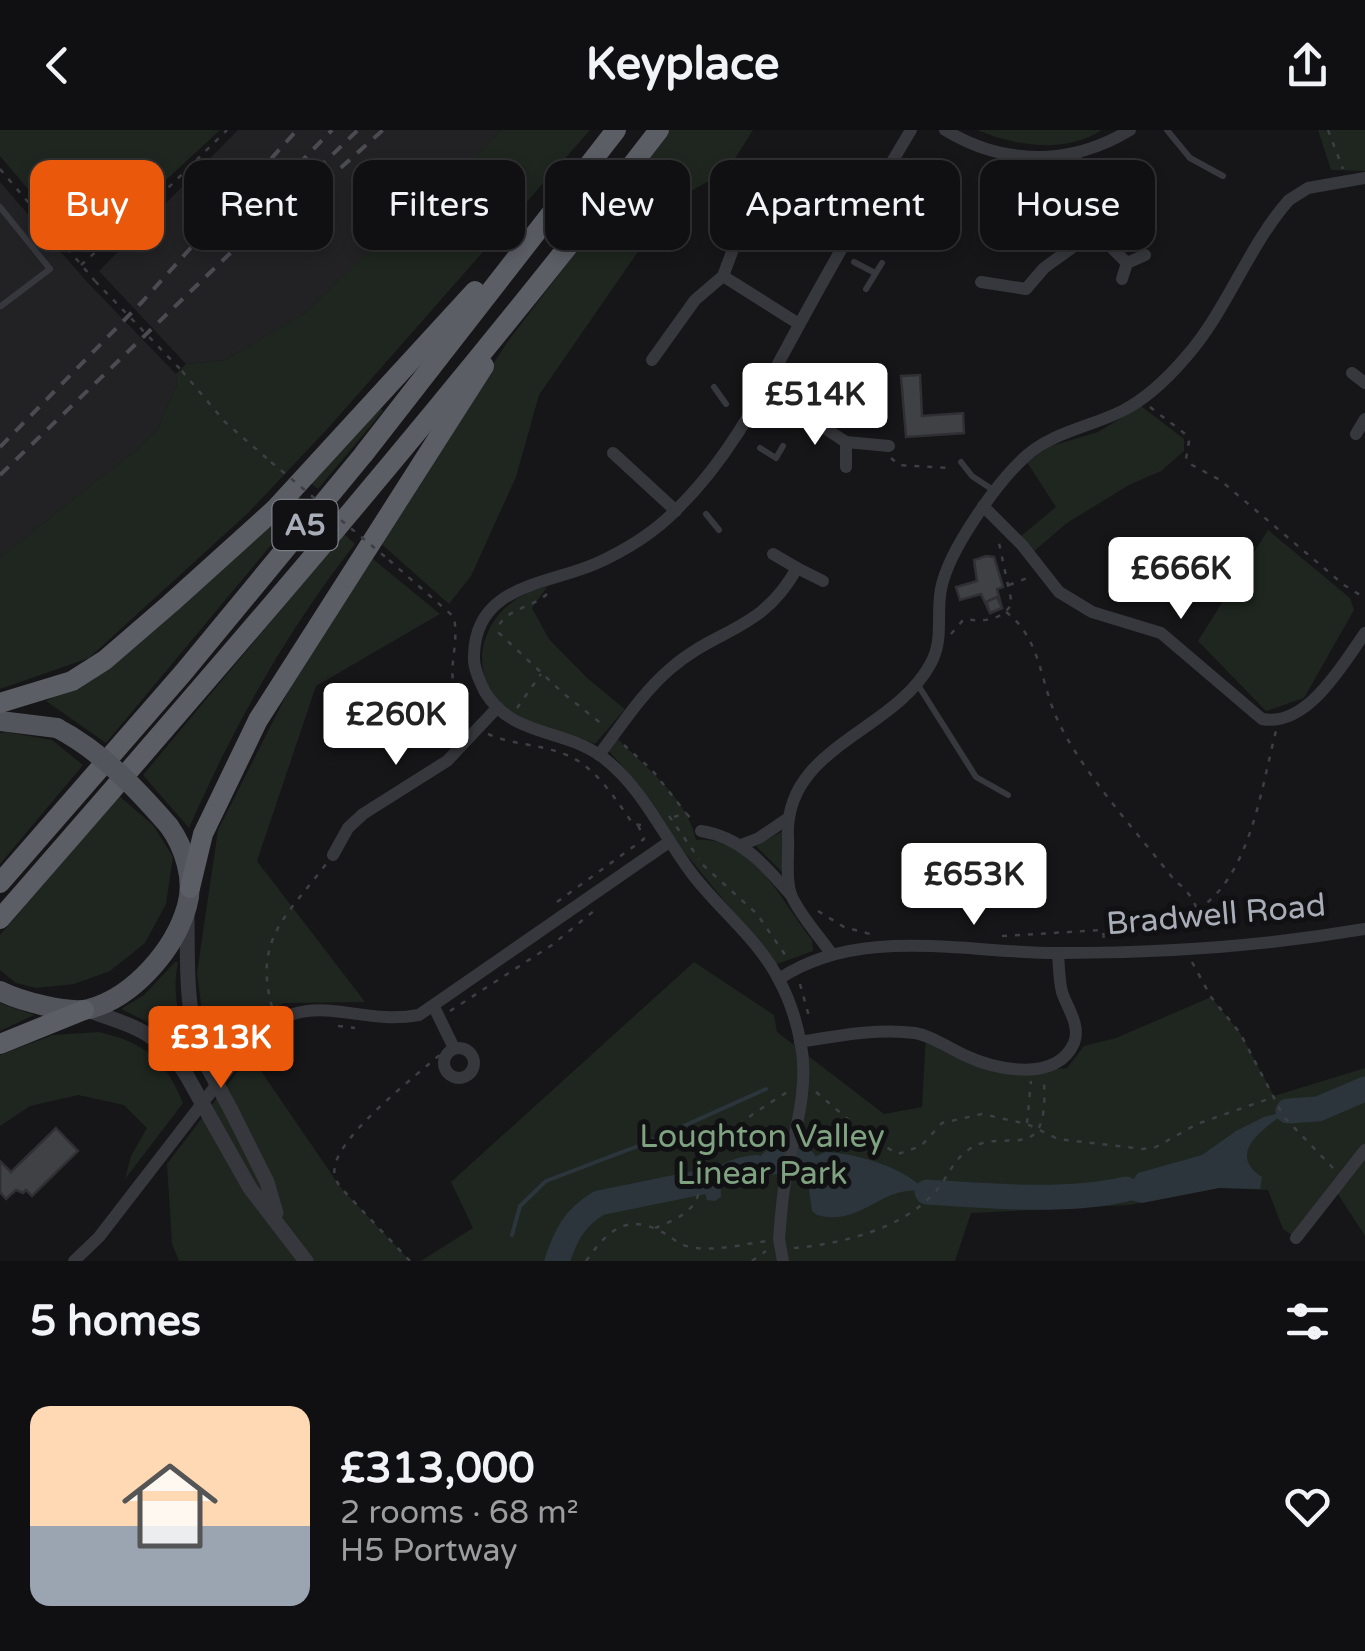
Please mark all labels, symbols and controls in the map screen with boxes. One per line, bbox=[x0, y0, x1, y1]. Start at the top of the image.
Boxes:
icon: back bbox=[30, 38, 85, 93]
text: Keyplace bbox=[586, 38, 779, 92]
icon: share bbox=[1280, 38, 1335, 93]
chip: Buy bbox=[30, 160, 164, 250]
chip: Rent bbox=[184, 160, 333, 250]
chip: Filters bbox=[353, 160, 525, 250]
chip: New bbox=[545, 160, 690, 250]
chip: Apartment bbox=[710, 160, 960, 250]
chip: House bbox=[980, 160, 1155, 250]
pin: £514K bbox=[745, 363, 885, 448]
text: £514K bbox=[764, 376, 866, 414]
road number: A5 bbox=[272, 500, 338, 550]
pin: £666K bbox=[1111, 537, 1251, 622]
text: £666K bbox=[1130, 550, 1232, 588]
pin: £260K bbox=[326, 683, 466, 768]
text: £260K bbox=[345, 696, 447, 734]
pin: £653K bbox=[904, 843, 1044, 928]
text: £653K bbox=[923, 856, 1025, 894]
street label: Bradwell Road bbox=[1105, 886, 1327, 944]
pin: £313K bbox=[151, 1006, 291, 1091]
text: £313K bbox=[170, 1019, 272, 1057]
park label: Loughton Valley Linear Park bbox=[639, 1118, 885, 1193]
icon: filters bbox=[1280, 1294, 1335, 1349]
text: 5 homes bbox=[30, 1296, 201, 1347]
text: £313,000 bbox=[340, 1443, 535, 1494]
icon: home bbox=[110, 1446, 230, 1566]
icon: heart bbox=[1280, 1479, 1335, 1534]
text: 2 rooms · 68 m² bbox=[340, 1494, 579, 1532]
text: H5 Portway bbox=[340, 1532, 517, 1570]

